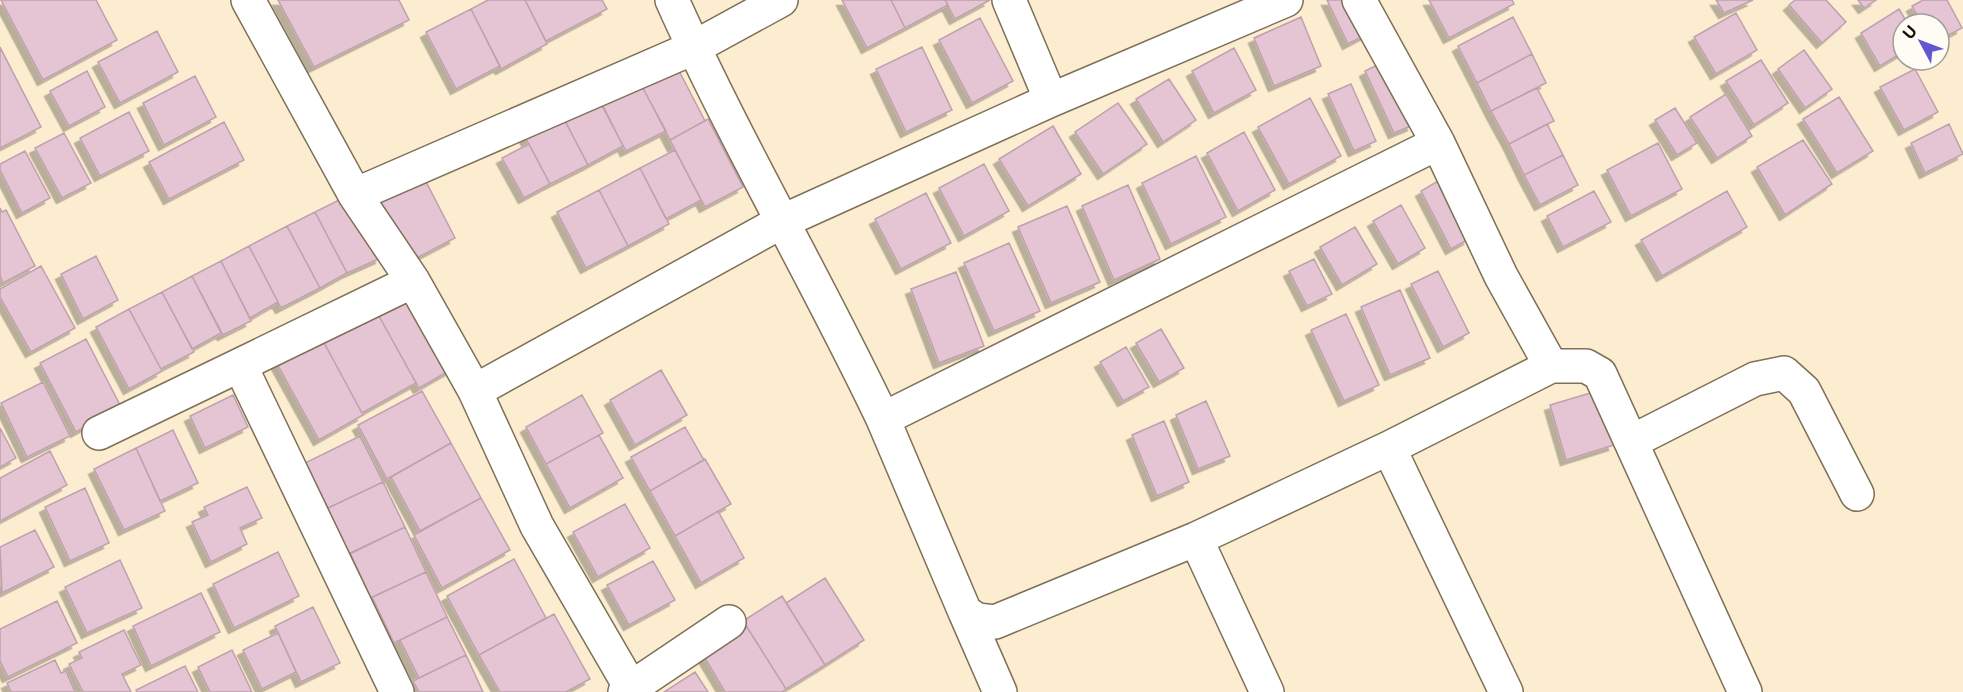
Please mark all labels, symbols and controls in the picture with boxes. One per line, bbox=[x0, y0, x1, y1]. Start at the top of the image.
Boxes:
north arrow bbox=[1891, 12, 1951, 72]
text: U bbox=[1898, 21, 1921, 43]

